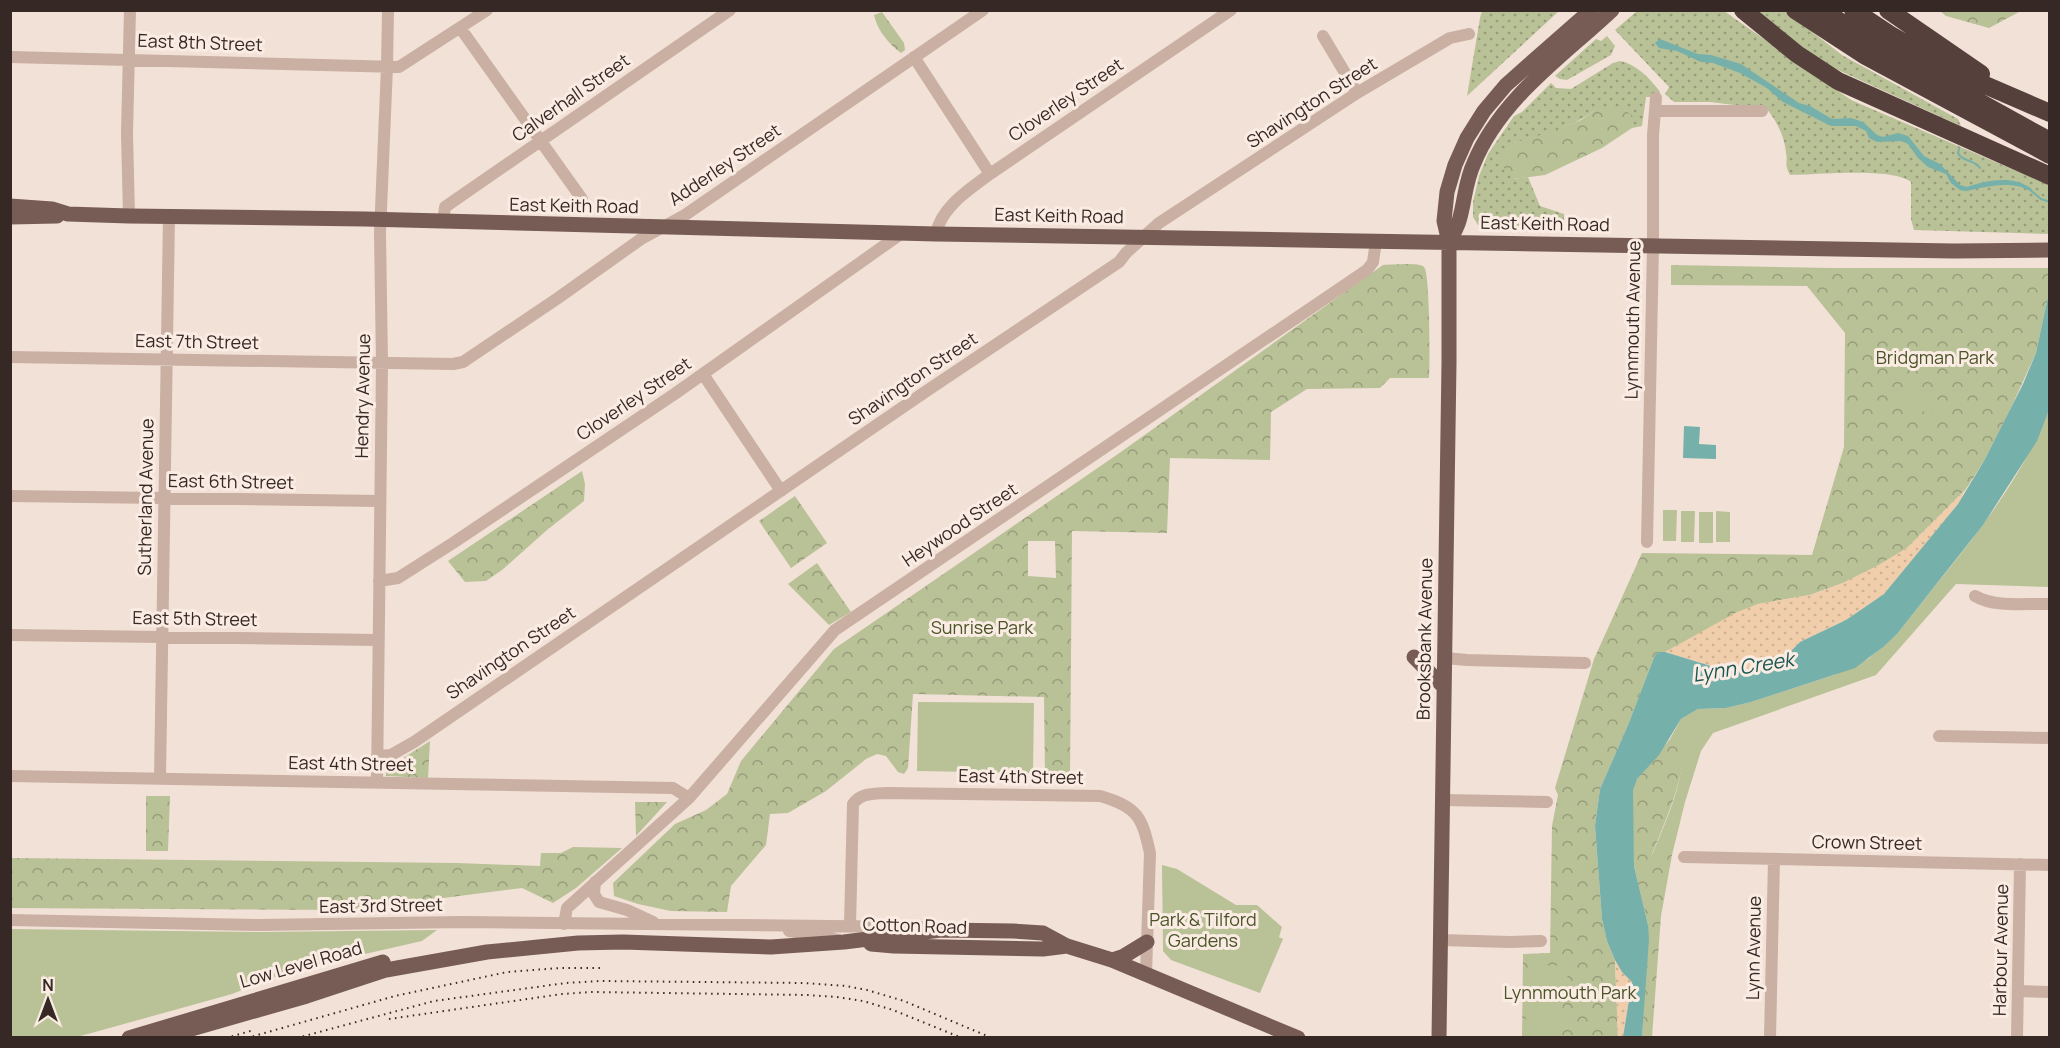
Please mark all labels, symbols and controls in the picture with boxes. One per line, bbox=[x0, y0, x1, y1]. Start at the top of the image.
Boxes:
street label: East 8th Street bbox=[137, 28, 263, 56]
street label: Calverhall Street bbox=[507, 48, 634, 147]
street label: Shavington Street bbox=[1242, 51, 1381, 153]
street label: Cloverley Street bbox=[1003, 52, 1128, 146]
street label: Adderley Street bbox=[664, 118, 785, 211]
street label: East Keith Road bbox=[509, 192, 639, 218]
street label: East Keith Road bbox=[994, 202, 1124, 228]
street label: East Keith Road bbox=[1480, 210, 1610, 236]
street label: Lynnmouth Avenue bbox=[1619, 240, 1645, 400]
street label: Shavington Street bbox=[843, 326, 982, 430]
street label: East 7th Street bbox=[135, 328, 259, 354]
street label: Hendry Avenue bbox=[349, 333, 375, 459]
park label: Bridgman Park bbox=[1876, 345, 1995, 369]
street label: Cloverley Street bbox=[571, 351, 696, 445]
street label: Sutherland Avenue bbox=[132, 418, 158, 576]
street label: East 6th Street bbox=[168, 468, 294, 494]
street label: Heywood Street bbox=[897, 477, 1022, 572]
street label: Brooksbank Avenue bbox=[1411, 558, 1437, 720]
street label: Shavington Street bbox=[441, 600, 580, 704]
street label: East 5th Street bbox=[132, 605, 258, 631]
park label: Sunrise Park bbox=[931, 615, 1034, 639]
water label: Lynn Creek bbox=[1690, 645, 1799, 688]
street label: East 4th Street bbox=[288, 750, 414, 776]
street label: East 4th Street bbox=[958, 763, 1084, 789]
street label: Crown Street bbox=[1812, 829, 1922, 855]
street label: Harbour Avenue bbox=[1987, 884, 2013, 1016]
street label: East 3rd Street bbox=[319, 892, 443, 918]
street label: Lynn Avenue bbox=[1740, 896, 1766, 1000]
park label: Park & Tilford Gardens bbox=[1149, 907, 1257, 952]
street label: Cotton Road bbox=[862, 911, 968, 939]
street label: Low Level Road bbox=[237, 935, 365, 993]
north arrow bbox=[18, 970, 78, 1030]
text: N bbox=[42, 974, 54, 996]
park label: Lynnmouth Park bbox=[1503, 980, 1638, 1004]

